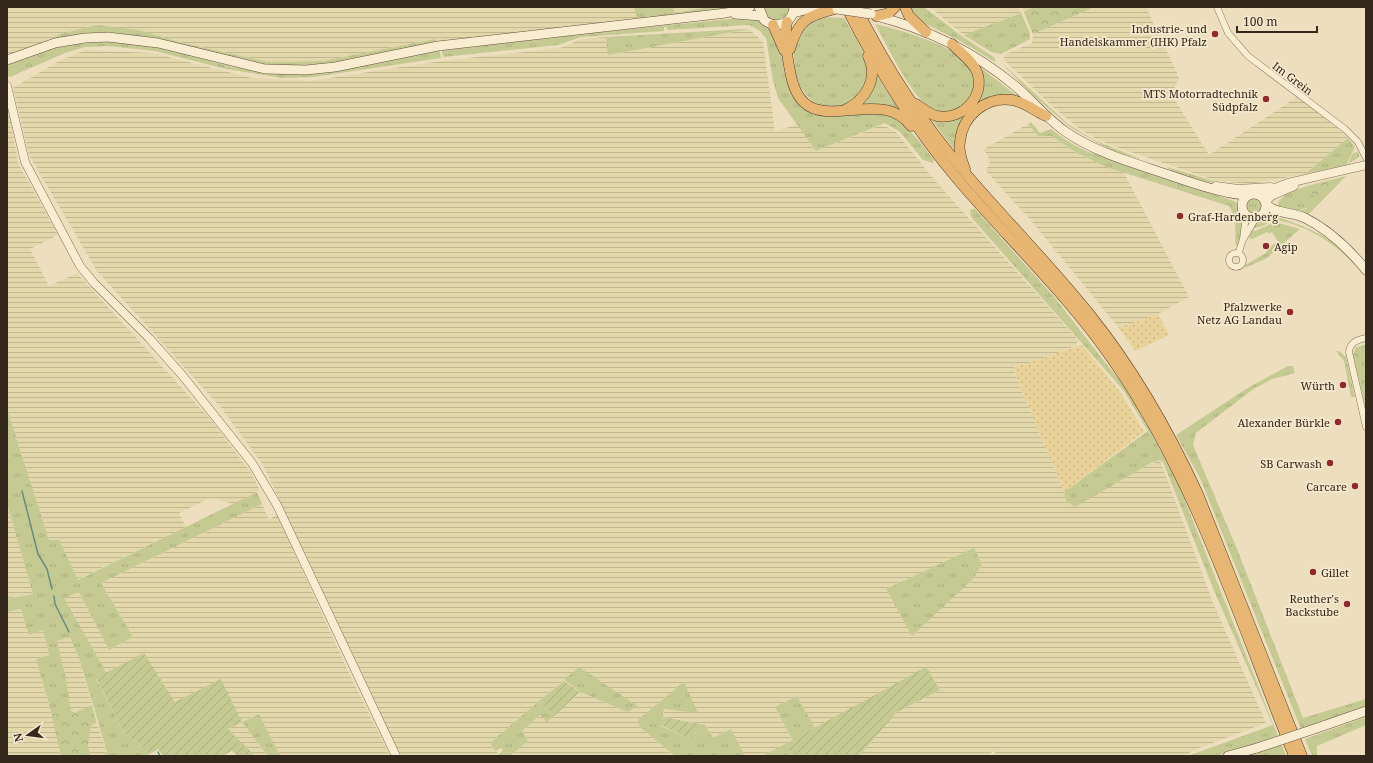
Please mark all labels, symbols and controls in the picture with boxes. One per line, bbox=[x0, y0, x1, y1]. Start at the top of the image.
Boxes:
scale bar bbox=[1237, 8, 1317, 34]
text: 100 m bbox=[1243, 13, 1278, 30]
place label: Industrie- und Handelskammer (IHK) Pfalz bbox=[1060, 21, 1207, 49]
marker: Industrie- und Handelskammer (IHK) Pfalz bbox=[1210, 29, 1220, 39]
street label: Im Grein bbox=[1270, 58, 1316, 98]
place label: MTS Motorradtechnik Südpfalz bbox=[1143, 86, 1259, 114]
marker: MTS Motorradtechnik Südpfalz bbox=[1261, 94, 1271, 104]
place label: Graf-Hardenberg bbox=[1188, 209, 1278, 224]
marker: Graf-Hardenberg bbox=[1175, 211, 1185, 221]
place label: Agip bbox=[1274, 239, 1298, 254]
marker: Agip bbox=[1261, 241, 1271, 251]
place label: Pfalzwerke Netz AG Landau bbox=[1197, 299, 1282, 327]
marker: Pfalzwerke Netz AG Landau bbox=[1285, 307, 1295, 317]
place label: Würth bbox=[1300, 378, 1335, 393]
marker: Würth bbox=[1338, 380, 1348, 390]
place label: Alexander Bürkle bbox=[1238, 415, 1330, 430]
marker: Alexander Bürkle bbox=[1333, 417, 1343, 427]
place label: SB Carwash bbox=[1260, 456, 1322, 471]
marker: SB Carwash bbox=[1325, 458, 1335, 468]
place label: Carcare bbox=[1306, 479, 1347, 494]
marker: Carcare bbox=[1350, 481, 1360, 491]
place label: Gillet bbox=[1321, 565, 1349, 580]
marker: Gillet bbox=[1308, 567, 1318, 577]
place label: Reuther's Backstube bbox=[1285, 591, 1339, 619]
marker: Reuther's Backstube bbox=[1342, 599, 1352, 609]
north arrow bbox=[8, 715, 48, 755]
text: N bbox=[9, 731, 26, 744]

